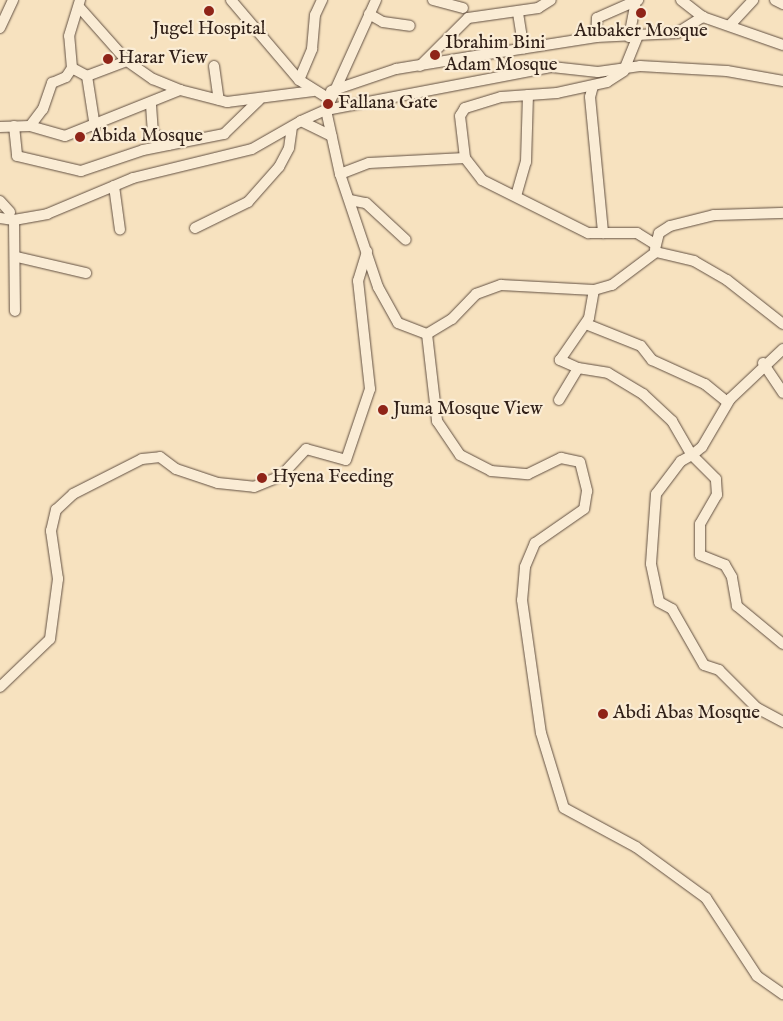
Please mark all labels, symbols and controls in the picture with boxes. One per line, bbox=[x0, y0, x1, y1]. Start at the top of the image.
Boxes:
marker: Jugel Hospital bbox=[203, 5, 215, 17]
marker: Aubaker Mosque bbox=[635, 7, 647, 19]
place label: Jugel Hospital bbox=[152, 19, 266, 41]
place label: Aubaker Mosque bbox=[574, 21, 708, 43]
place label: Ibrahim Bini Adam Mosque bbox=[445, 33, 558, 77]
place label: Harar View bbox=[118, 48, 207, 70]
marker: Ibrahim Bini Adam Mosque bbox=[429, 49, 441, 61]
marker: Harar View bbox=[102, 53, 114, 65]
place label: Fallana Gate bbox=[338, 93, 438, 115]
marker: Fallana Gate bbox=[322, 98, 334, 110]
place label: Abida Mosque bbox=[90, 126, 203, 148]
marker: Abida Mosque bbox=[74, 131, 86, 143]
place label: Juma Mosque View bbox=[393, 399, 542, 421]
marker: Juma Mosque View bbox=[377, 404, 389, 416]
place label: Hyena Feeding bbox=[272, 467, 393, 489]
marker: Hyena Feeding bbox=[256, 472, 268, 484]
place label: Abdi Abas Mosque bbox=[613, 703, 760, 725]
marker: Abdi Abas Mosque bbox=[597, 708, 609, 720]

